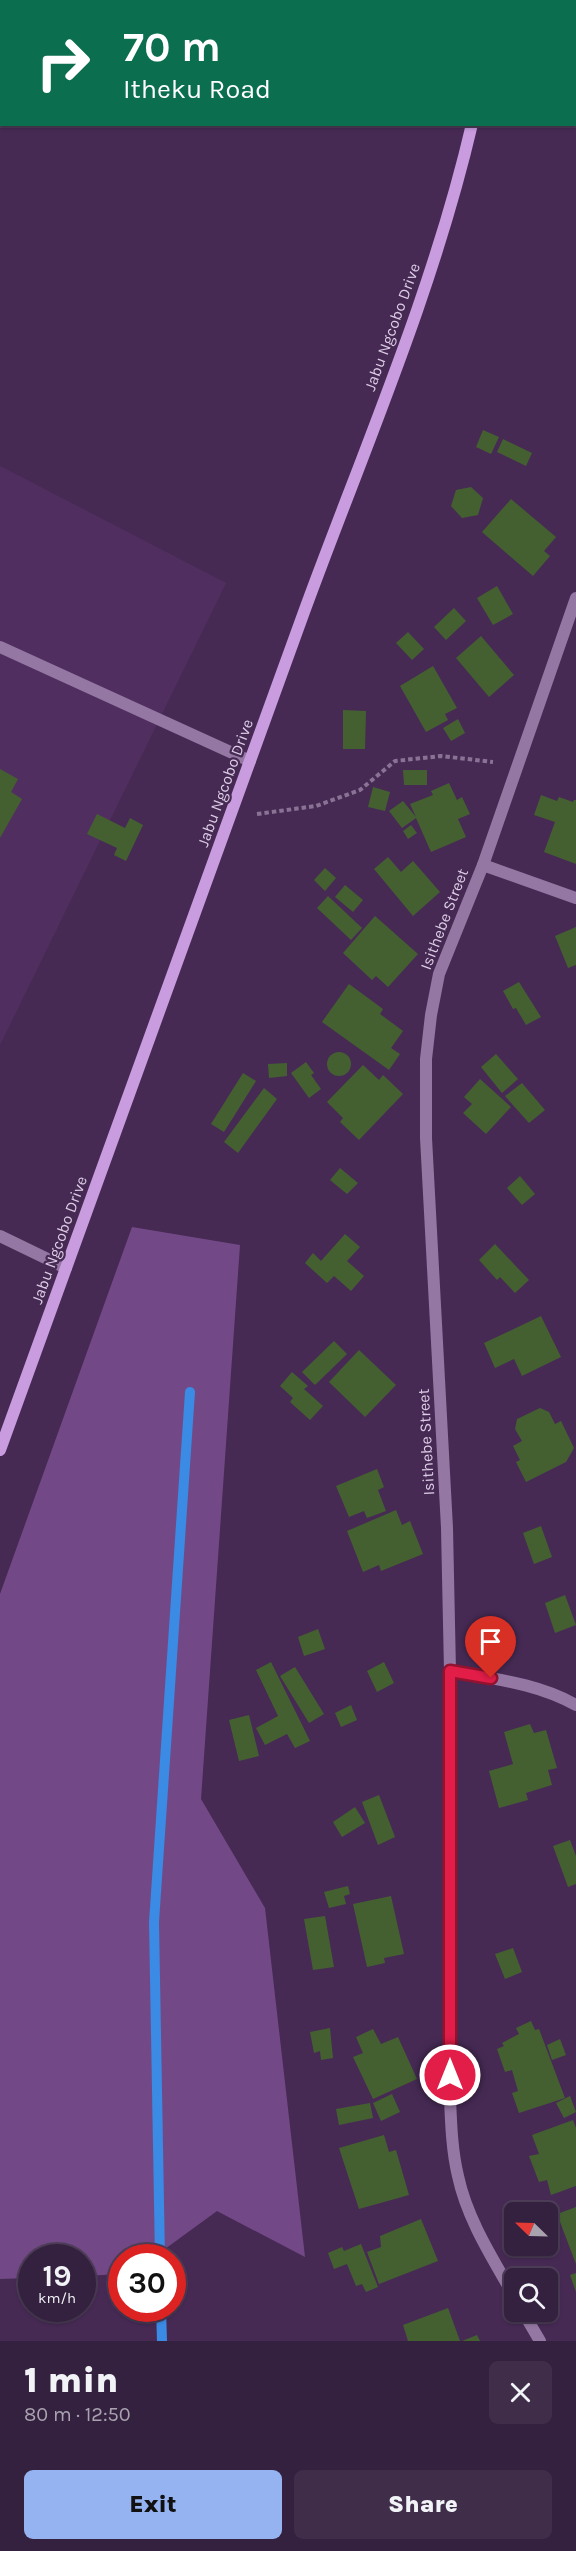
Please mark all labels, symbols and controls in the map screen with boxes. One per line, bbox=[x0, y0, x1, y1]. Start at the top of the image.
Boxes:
text: 70 m bbox=[123, 22, 221, 72]
icon: right bbox=[24, 24, 102, 102]
text: Itheku Road bbox=[123, 73, 271, 105]
street label: Jabu Ngcobo Drive bbox=[360, 261, 424, 393]
street label: Jabu Ngcobo Drive bbox=[193, 717, 257, 849]
street label: Isithebe Street bbox=[416, 866, 472, 972]
street label: Jabu Ngcobo Drive bbox=[27, 1174, 91, 1306]
street label: Isithebe Street bbox=[414, 1388, 438, 1496]
pin bbox=[465, 1616, 516, 1678]
icon: arrive bbox=[474, 1625, 507, 1658]
position arrow bbox=[418, 2043, 482, 2107]
north arrow bbox=[504, 2202, 558, 2256]
map controls bbox=[504, 2202, 558, 2322]
speed limit sign: 30 bbox=[108, 2244, 186, 2322]
text: 19 bbox=[42, 2258, 71, 2294]
button: search bbox=[504, 2268, 558, 2322]
text: km/h bbox=[38, 2289, 76, 2307]
text: 1 min bbox=[24, 2359, 118, 2401]
button: close bbox=[489, 2361, 552, 2424]
text: 80 m · 12:50 bbox=[24, 2403, 131, 2426]
button: Exit bbox=[24, 2470, 282, 2539]
button: Share bbox=[294, 2470, 552, 2539]

